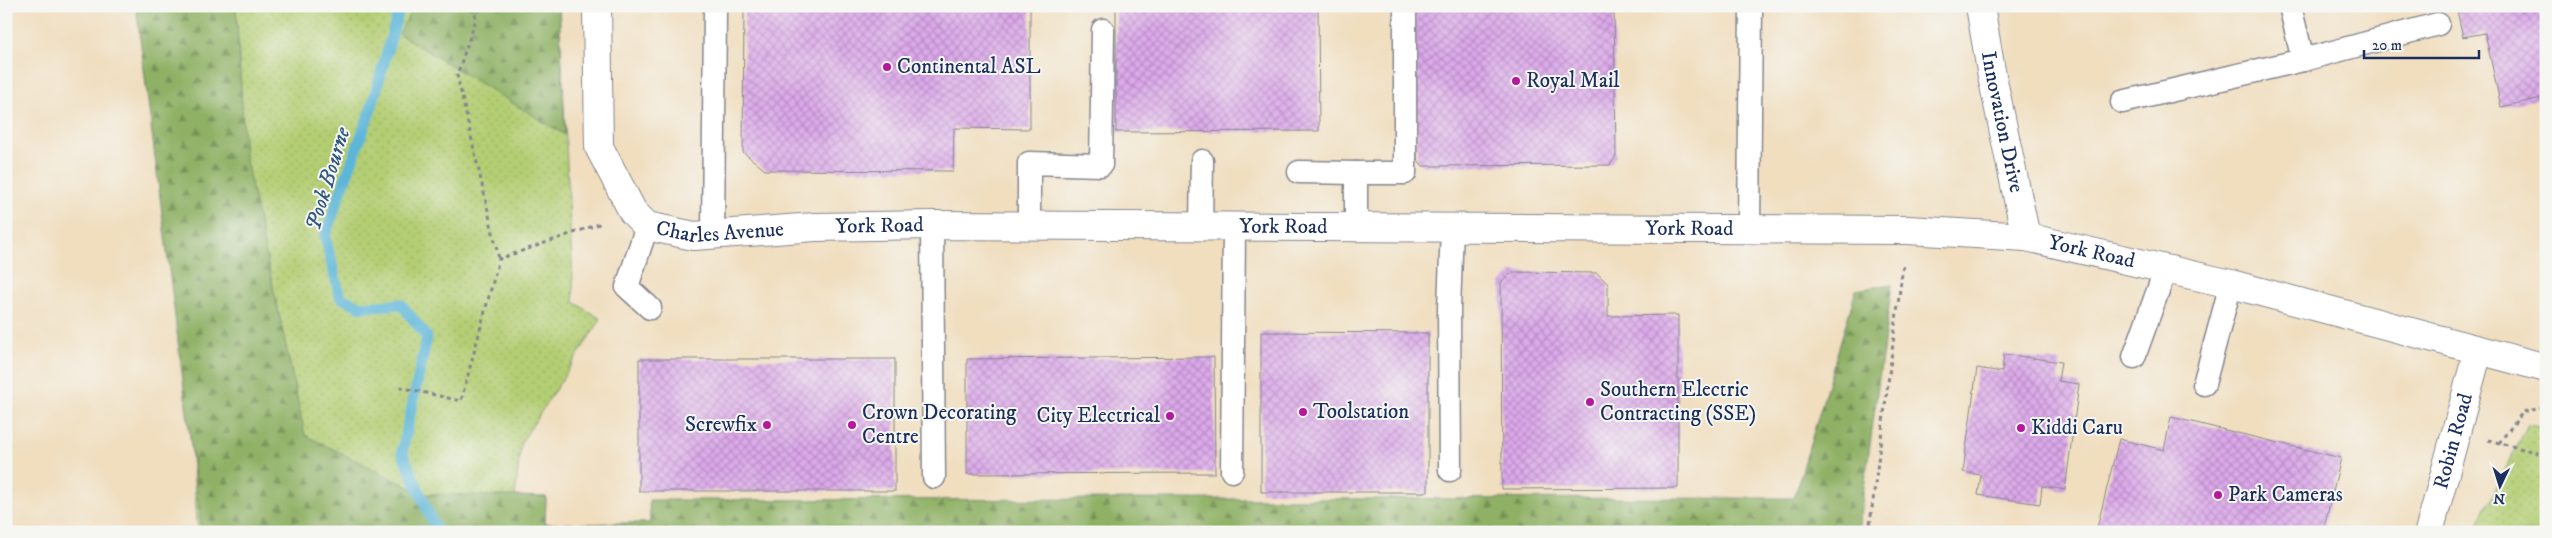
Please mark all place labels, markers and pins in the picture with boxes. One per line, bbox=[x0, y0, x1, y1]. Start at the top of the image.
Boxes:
place label: Continental ASL bbox=[897, 54, 1041, 80]
marker: Continental ASL bbox=[881, 61, 893, 73]
place label: Royal Mail bbox=[1526, 68, 1620, 94]
marker: Royal Mail bbox=[1510, 75, 1522, 87]
place label: Southern Electric Contracting (SSE) bbox=[1600, 377, 1756, 427]
marker: Southern Electric Contracting (SSE) bbox=[1584, 396, 1596, 408]
place label: Toolstation bbox=[1313, 399, 1409, 425]
place label: Crown Decorating Centre bbox=[862, 400, 1017, 450]
place label: City Electrical bbox=[1037, 403, 1161, 429]
marker: Toolstation bbox=[1297, 406, 1309, 418]
marker: City Electrical bbox=[1164, 410, 1176, 422]
place label: Screwfix bbox=[685, 412, 757, 438]
place label: Kiddi Caru bbox=[2031, 415, 2123, 441]
marker: Screwfix bbox=[761, 419, 773, 431]
marker: Crown Decorating Centre bbox=[846, 419, 858, 431]
marker: Kiddi Caru bbox=[2015, 422, 2027, 434]
place label: Park Cameras bbox=[2228, 482, 2343, 508]
marker: Park Cameras bbox=[2212, 489, 2224, 501]

